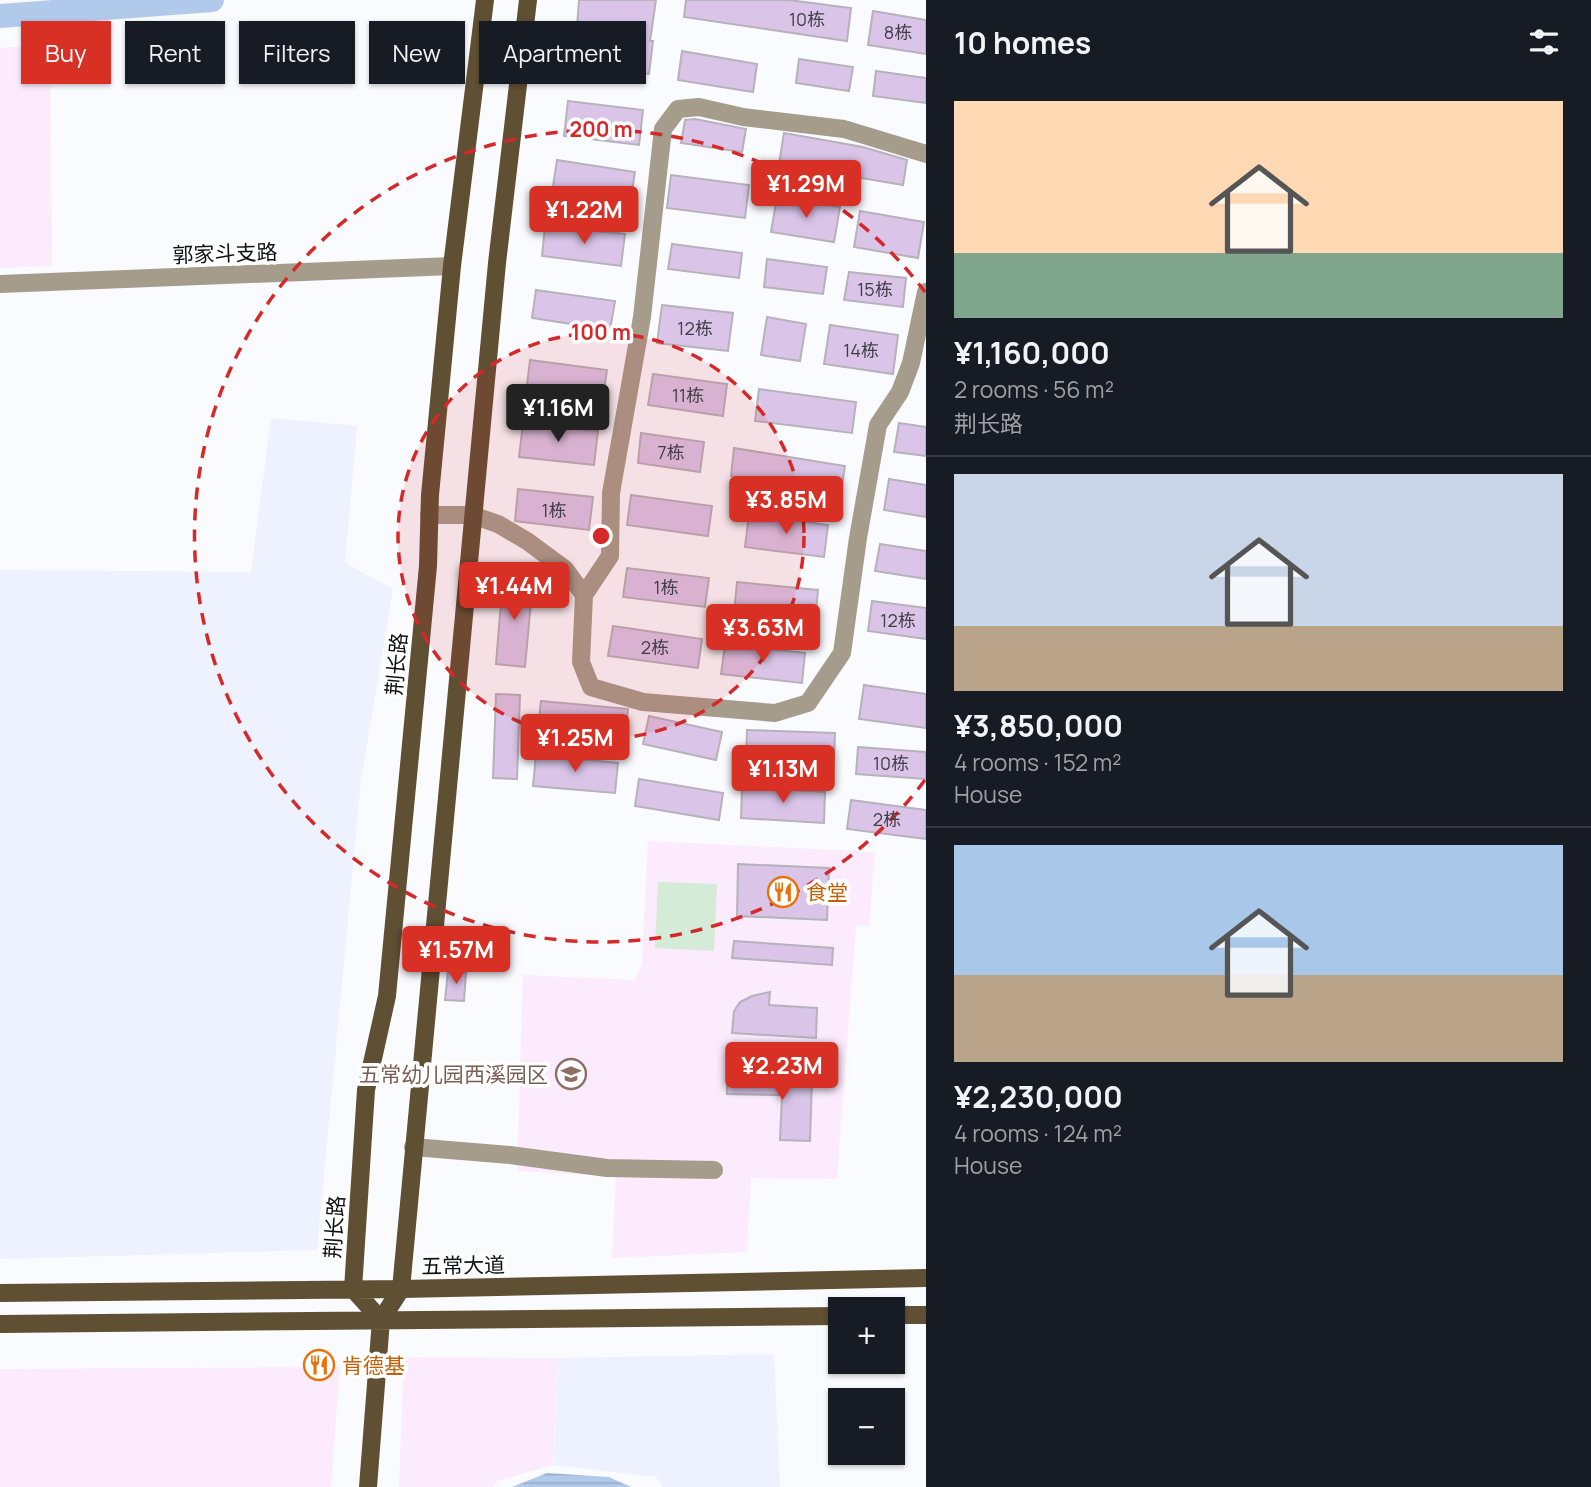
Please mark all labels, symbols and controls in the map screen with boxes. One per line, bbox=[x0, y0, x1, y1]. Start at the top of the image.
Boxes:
house number: 10栋 bbox=[789, 7, 825, 31]
house number: 8栋 bbox=[884, 20, 912, 44]
chip: Buy bbox=[21, 21, 111, 84]
chip: Rent bbox=[125, 21, 225, 84]
chip: Filters bbox=[239, 21, 355, 84]
chip: New bbox=[369, 21, 465, 84]
chip: Apartment bbox=[479, 21, 646, 84]
text: 10 homes bbox=[954, 22, 1091, 63]
icon: filters bbox=[1525, 23, 1563, 61]
text: 200 m bbox=[569, 115, 633, 143]
icon: home bbox=[1196, 146, 1322, 272]
pin: ¥1.29M bbox=[749, 160, 863, 220]
text: ¥1.29M bbox=[767, 167, 845, 199]
pin: ¥1.22M bbox=[527, 187, 641, 246]
text: ¥1.22M bbox=[545, 193, 623, 225]
street label: 郭家斗支路 bbox=[172, 237, 278, 269]
house number: 15栋 bbox=[857, 277, 893, 301]
house number: 12栋 bbox=[677, 316, 713, 340]
text: 100 m bbox=[571, 318, 631, 346]
text: ¥1,160,000 bbox=[954, 332, 1110, 373]
house number: 14栋 bbox=[843, 338, 879, 362]
text: 2 rooms · 56 m² bbox=[954, 373, 1114, 405]
house number: 11栋 bbox=[672, 383, 704, 407]
pin: ¥1.16M bbox=[501, 384, 615, 444]
text: ¥1.16M bbox=[522, 391, 594, 423]
text: 荆长路 bbox=[954, 407, 1023, 439]
house number: 7栋 bbox=[657, 440, 685, 464]
pin: ¥3.85M bbox=[729, 476, 843, 536]
text: ¥3.85M bbox=[745, 483, 827, 515]
house number: 1栋 bbox=[541, 498, 567, 522]
icon: home bbox=[1196, 519, 1322, 645]
centre of rings bbox=[589, 524, 613, 548]
pin: ¥1.44M bbox=[457, 562, 571, 622]
text: ¥1.44M bbox=[475, 569, 553, 601]
house number: 1栋 bbox=[653, 575, 679, 599]
pin: ¥3.63M bbox=[706, 604, 820, 664]
house number: 12栋 bbox=[880, 608, 916, 632]
text: ¥3.63M bbox=[722, 611, 804, 643]
street label: 荆长路 bbox=[379, 631, 413, 697]
house number: 2栋 bbox=[641, 635, 669, 659]
text: ¥3,850,000 bbox=[954, 705, 1123, 746]
pin: ¥1.25M bbox=[518, 714, 632, 774]
text: ¥1.25M bbox=[536, 721, 614, 753]
pin: ¥1.13M bbox=[726, 746, 840, 805]
text: 4 rooms · 152 m² bbox=[954, 746, 1121, 778]
house number: 10栋 bbox=[873, 751, 909, 775]
text: ¥1.13M bbox=[748, 752, 818, 784]
text: House bbox=[954, 778, 1023, 810]
house number: 2栋 bbox=[873, 807, 901, 831]
restaurant icon: 食堂 bbox=[766, 875, 800, 909]
place label: 食堂 bbox=[806, 878, 848, 906]
icon: home bbox=[1196, 890, 1322, 1016]
pin: ¥1.57M bbox=[399, 926, 513, 986]
text: ¥1.57M bbox=[418, 933, 494, 965]
pin: ¥2.23M bbox=[725, 1042, 839, 1102]
text: ¥2.23M bbox=[741, 1049, 823, 1081]
school or university icon: 五常幼儿园西溪园区 bbox=[554, 1057, 588, 1091]
place label: 五常幼儿园西溪园区 bbox=[359, 1060, 548, 1088]
text: ¥2,230,000 bbox=[954, 1076, 1123, 1117]
text: 4 rooms · 124 m² bbox=[954, 1117, 1122, 1149]
text: House bbox=[954, 1149, 1023, 1181]
street label: 荆长路 bbox=[318, 1195, 350, 1259]
street label: 五常大道 bbox=[421, 1250, 505, 1280]
map controls bbox=[828, 1297, 905, 1465]
button: + bbox=[828, 1297, 905, 1374]
restaurant icon: 肯德基 bbox=[302, 1348, 336, 1382]
place label: 肯德基 bbox=[342, 1351, 405, 1379]
button: − bbox=[828, 1388, 905, 1465]

